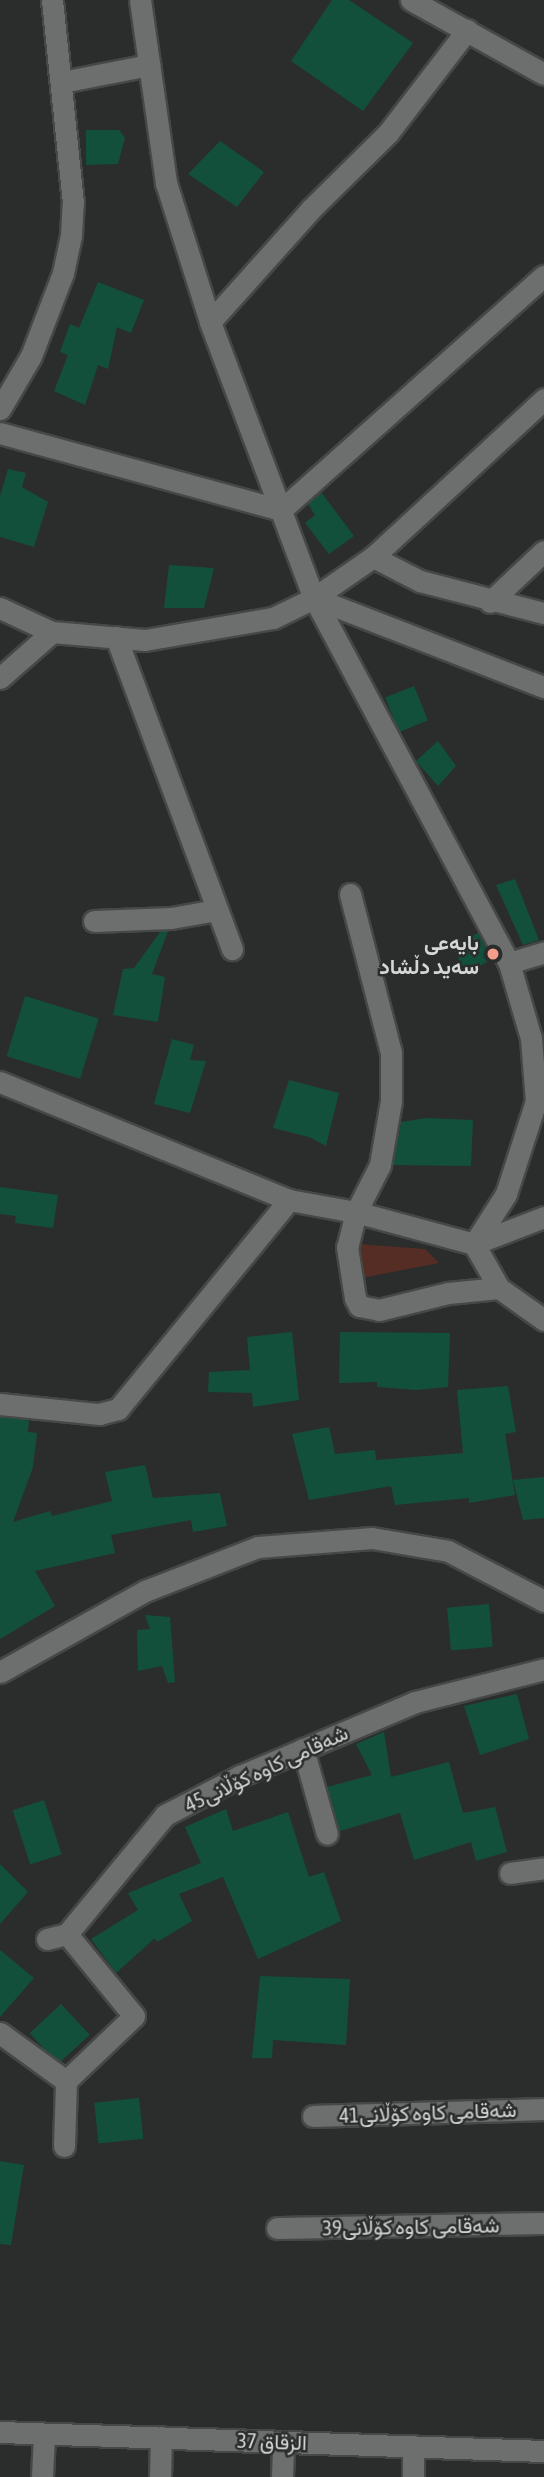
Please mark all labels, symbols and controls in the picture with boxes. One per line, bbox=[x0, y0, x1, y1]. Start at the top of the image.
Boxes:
place label: بایەعی سەید دڵشاد bbox=[379, 929, 479, 979]
marker: بایەعی سەید دڵشاد bbox=[485, 946, 501, 962]
street label: شەقامی کاوە کۆڵانی45 bbox=[180, 1719, 352, 1817]
street label: شەقامی کاوە کۆڵانی41 bbox=[339, 2096, 517, 2128]
street label: شەقامی کاوە کۆڵانی39 bbox=[322, 2212, 500, 2240]
street label: الزقاق 37 bbox=[237, 2427, 307, 2455]

